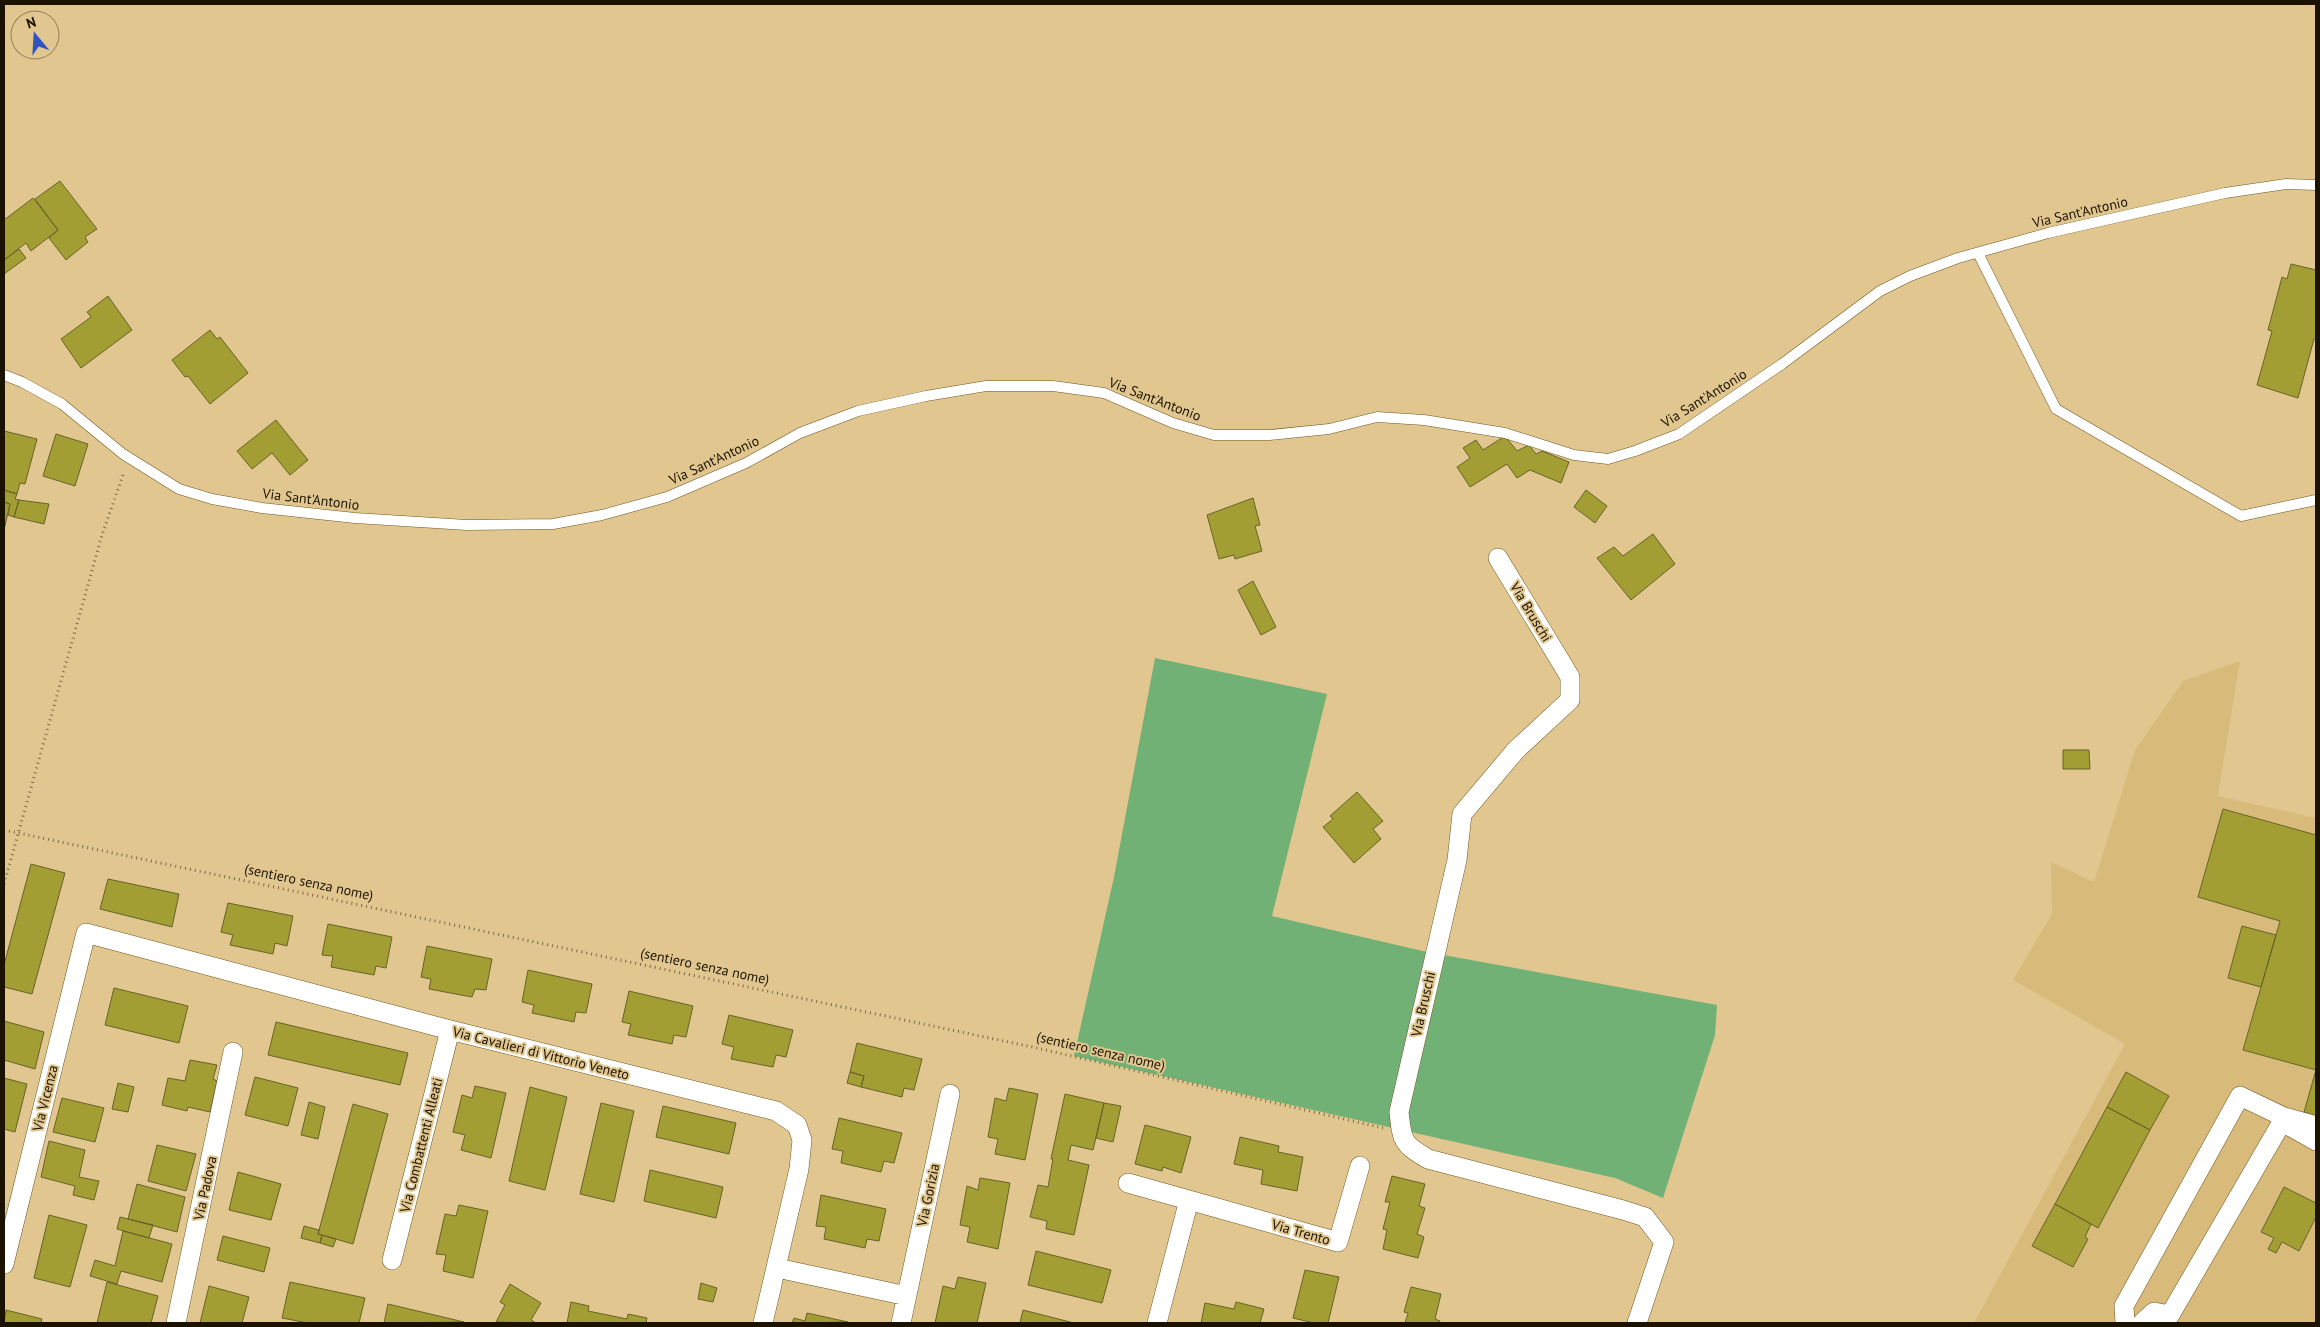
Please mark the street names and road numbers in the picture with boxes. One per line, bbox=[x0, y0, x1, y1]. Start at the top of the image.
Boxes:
street label: Via Sant'Antonio bbox=[2030, 192, 2129, 232]
street label: Via Sant'Antonio bbox=[1657, 365, 1750, 432]
street label: Via Sant'Antonio bbox=[1105, 373, 1204, 425]
street label: Via Sant'Antonio bbox=[665, 431, 762, 489]
street label: Via Sant'Antonio bbox=[261, 484, 360, 514]
street label: Via Bruschi bbox=[1506, 578, 1556, 645]
street label: (sentiero senza nome) bbox=[243, 860, 375, 904]
street label: (sentiero senza nome) bbox=[639, 944, 771, 988]
street label: Via Bruschi bbox=[1407, 970, 1439, 1039]
street label: Via Cavalieri di Vittorio Veneto bbox=[450, 1022, 631, 1084]
street label: (sentiero senza nome) bbox=[1035, 1027, 1167, 1075]
street label: Via Vicenza bbox=[28, 1063, 62, 1134]
street label: Via Combattenti Alleati bbox=[395, 1076, 446, 1215]
street label: Via Padova bbox=[189, 1154, 221, 1223]
street label: Via Gorizia bbox=[912, 1162, 943, 1229]
street label: Via Trento bbox=[1269, 1215, 1332, 1249]

